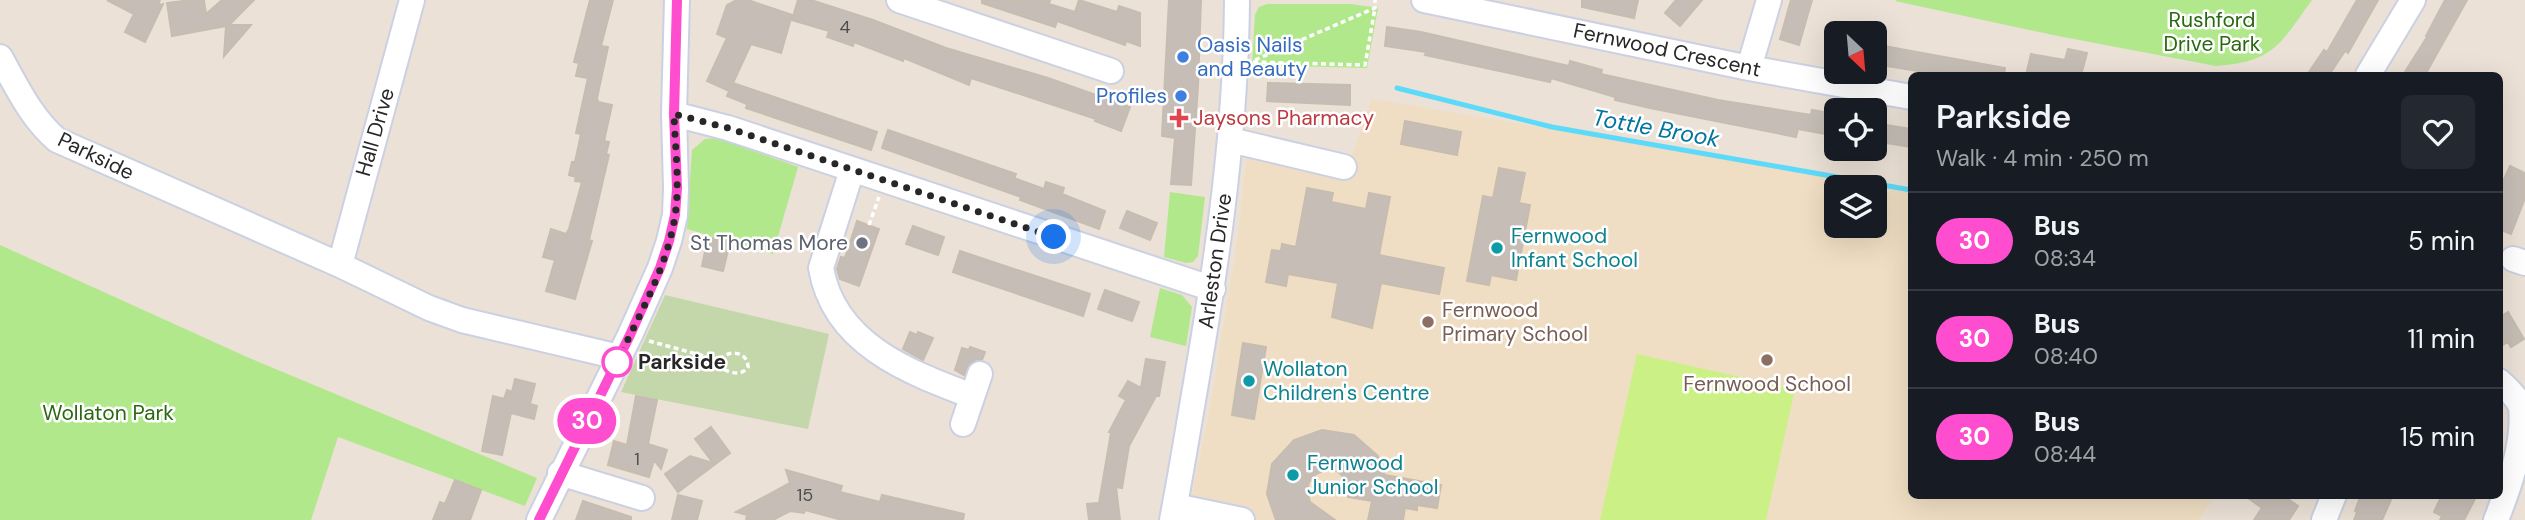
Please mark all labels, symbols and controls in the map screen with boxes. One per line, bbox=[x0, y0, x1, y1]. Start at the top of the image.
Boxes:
park label: Rushford Drive Park bbox=[2164, 6, 2261, 58]
house number: 4 bbox=[840, 15, 851, 39]
street label: Fernwood Crescent bbox=[1571, 16, 1763, 84]
north arrow bbox=[1824, 21, 1886, 84]
map controls bbox=[1824, 21, 1887, 238]
place label: Oasis Nails and Beauty bbox=[1197, 31, 1308, 83]
marker: Oasis Nails and Beauty bbox=[1175, 49, 1191, 65]
place label: Profiles bbox=[1096, 82, 1167, 110]
street label: Hall Drive bbox=[349, 85, 401, 179]
marker: Profiles bbox=[1173, 88, 1189, 104]
text: Parkside bbox=[1936, 95, 2071, 138]
button: heart bbox=[2401, 95, 2475, 169]
button: locate bbox=[1824, 98, 1887, 161]
water label: Tottle Brook bbox=[1590, 102, 1722, 154]
place label: Jaysons Pharmacy bbox=[1193, 104, 1374, 132]
marker: Jaysons Pharmacy bbox=[1171, 110, 1187, 126]
street label: Parkside bbox=[53, 126, 139, 186]
text: Walk · 4 min · 250 m bbox=[1936, 143, 2149, 173]
button: layers bbox=[1824, 175, 1887, 238]
street label: Arleston Drive bbox=[1192, 192, 1238, 330]
text: Bus bbox=[2034, 209, 2080, 243]
your location bbox=[1036, 219, 1071, 254]
place label: Fernwood Infant School bbox=[1511, 222, 1638, 274]
text: 5 min bbox=[2408, 224, 2475, 258]
text: 30 bbox=[1959, 225, 1990, 256]
place label: St Thomas More bbox=[690, 229, 848, 257]
marker: St Thomas More bbox=[854, 235, 870, 251]
marker: Fernwood Infant School bbox=[1489, 240, 1505, 256]
text: 08:34 bbox=[2034, 243, 2096, 273]
place label: Fernwood Primary School bbox=[1442, 296, 1588, 348]
text: Bus bbox=[2034, 307, 2080, 341]
marker: Fernwood Primary School bbox=[1420, 314, 1436, 330]
text: 11 min bbox=[2408, 322, 2475, 356]
text: 30 bbox=[1959, 323, 1990, 354]
text: 08:40 bbox=[2034, 341, 2098, 371]
marker: Parkside bbox=[602, 347, 632, 377]
place label: Parkside bbox=[638, 348, 726, 376]
marker: Fernwood School bbox=[1759, 352, 1775, 368]
place label: Wollaton Children's Centre bbox=[1263, 355, 1429, 407]
place label: Fernwood School bbox=[1683, 370, 1851, 398]
marker: Wollaton Children's Centre bbox=[1241, 373, 1257, 389]
line badge: 30 bbox=[556, 398, 618, 444]
park label: Wollaton Park bbox=[42, 399, 174, 427]
text: 30 bbox=[571, 405, 603, 436]
text: Bus bbox=[2034, 405, 2080, 439]
text: 15 min bbox=[2400, 420, 2475, 454]
text: 30 bbox=[1959, 421, 1990, 452]
text: 08:44 bbox=[2034, 439, 2096, 469]
house number: 1 bbox=[634, 447, 640, 471]
place label: Fernwood Junior School bbox=[1307, 449, 1438, 501]
marker: Fernwood Junior School bbox=[1285, 467, 1301, 483]
house number: 15 bbox=[797, 483, 813, 507]

